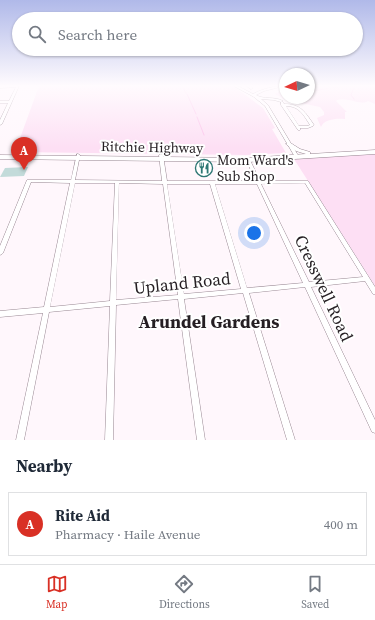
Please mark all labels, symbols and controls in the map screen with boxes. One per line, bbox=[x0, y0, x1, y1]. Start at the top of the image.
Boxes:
search box bbox=[12, 12, 363, 56]
icon: search bbox=[26, 23, 48, 45]
text: Search here bbox=[58, 24, 137, 45]
north arrow bbox=[279, 68, 315, 104]
street label: Ritchie Highway bbox=[101, 136, 204, 158]
pin: A bbox=[11, 137, 37, 170]
place label: Mom Ward's Sub Shop bbox=[217, 150, 294, 186]
restaurant icon: Mom Ward's Sub Shop bbox=[194, 158, 214, 178]
your location bbox=[244, 223, 264, 243]
street label: Cresswell Road bbox=[289, 231, 359, 345]
street label: Upland Road bbox=[132, 266, 232, 300]
district label: Arundel Gardens bbox=[139, 309, 279, 334]
text: Nearby bbox=[16, 454, 72, 478]
text: Rite Aid bbox=[55, 505, 110, 526]
text: A bbox=[26, 516, 34, 533]
text: 400 m bbox=[324, 516, 358, 533]
text: Pharmacy · Haile Avenue bbox=[55, 526, 201, 543]
tab: Map bbox=[46, 573, 68, 612]
tab: Directions bbox=[159, 573, 210, 612]
tab: Saved bbox=[301, 573, 329, 612]

